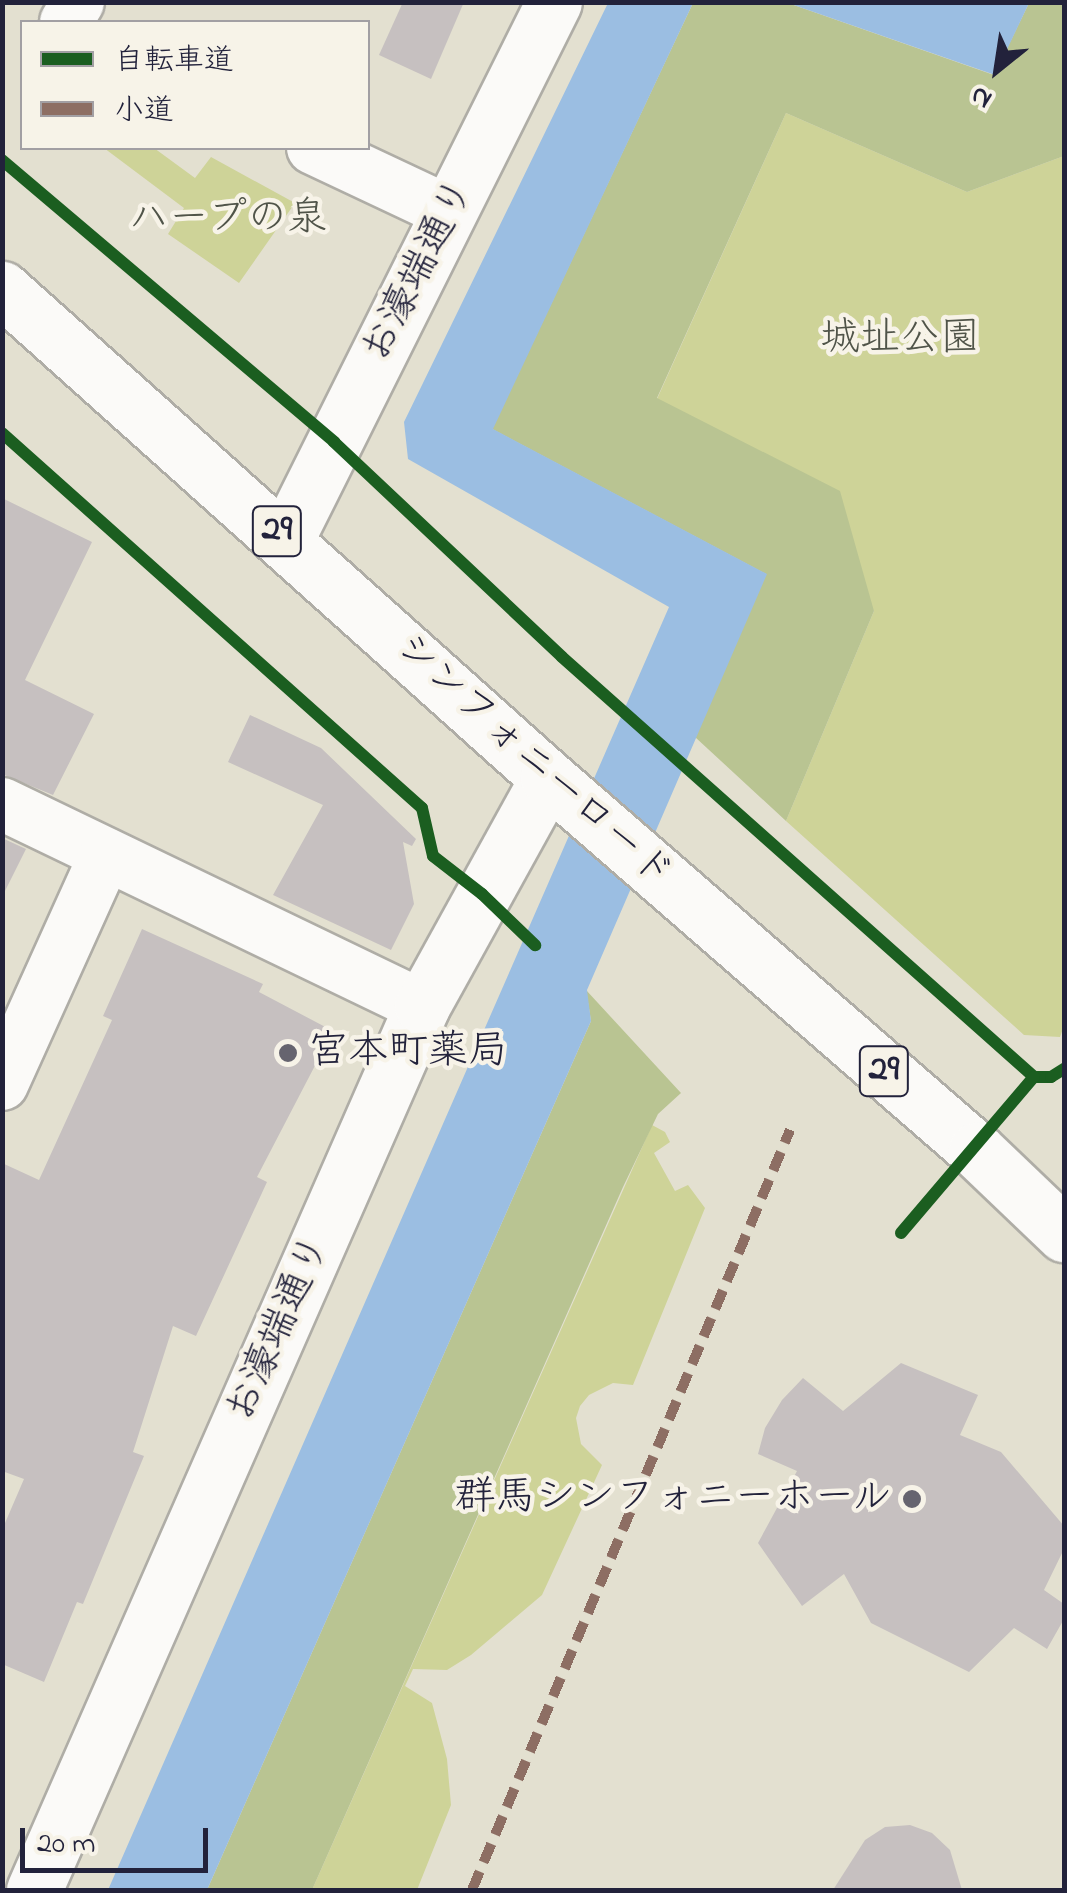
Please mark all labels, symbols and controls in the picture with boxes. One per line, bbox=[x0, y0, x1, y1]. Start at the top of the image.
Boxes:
legend bbox=[20, 20, 370, 150]
north arrow bbox=[947, 20, 1047, 120]
text: 自転車道 bbox=[114, 40, 234, 84]
text: N bbox=[963, 74, 1000, 119]
text: 小道 bbox=[114, 90, 174, 134]
street label: お濠端通り bbox=[353, 171, 487, 371]
park label: ハープの泉 bbox=[128, 196, 328, 244]
park label: 城址公園 bbox=[820, 316, 980, 364]
road number: 29 bbox=[250, 498, 304, 564]
street label: シンフォニーロード bbox=[383, 624, 683, 900]
place label: 宮本町薬局 bbox=[308, 1029, 508, 1077]
road number: 29 bbox=[856, 1038, 912, 1104]
marker: 宮本町薬局 bbox=[277, 1042, 299, 1064]
street label: お濠端通り bbox=[217, 1228, 343, 1430]
place label: 群馬シンフォニーホール bbox=[453, 1475, 892, 1523]
marker: 群馬シンフォニーホール bbox=[901, 1488, 923, 1510]
scale bar bbox=[25, 1808, 212, 1870]
text: 20 m bbox=[37, 1823, 96, 1867]

